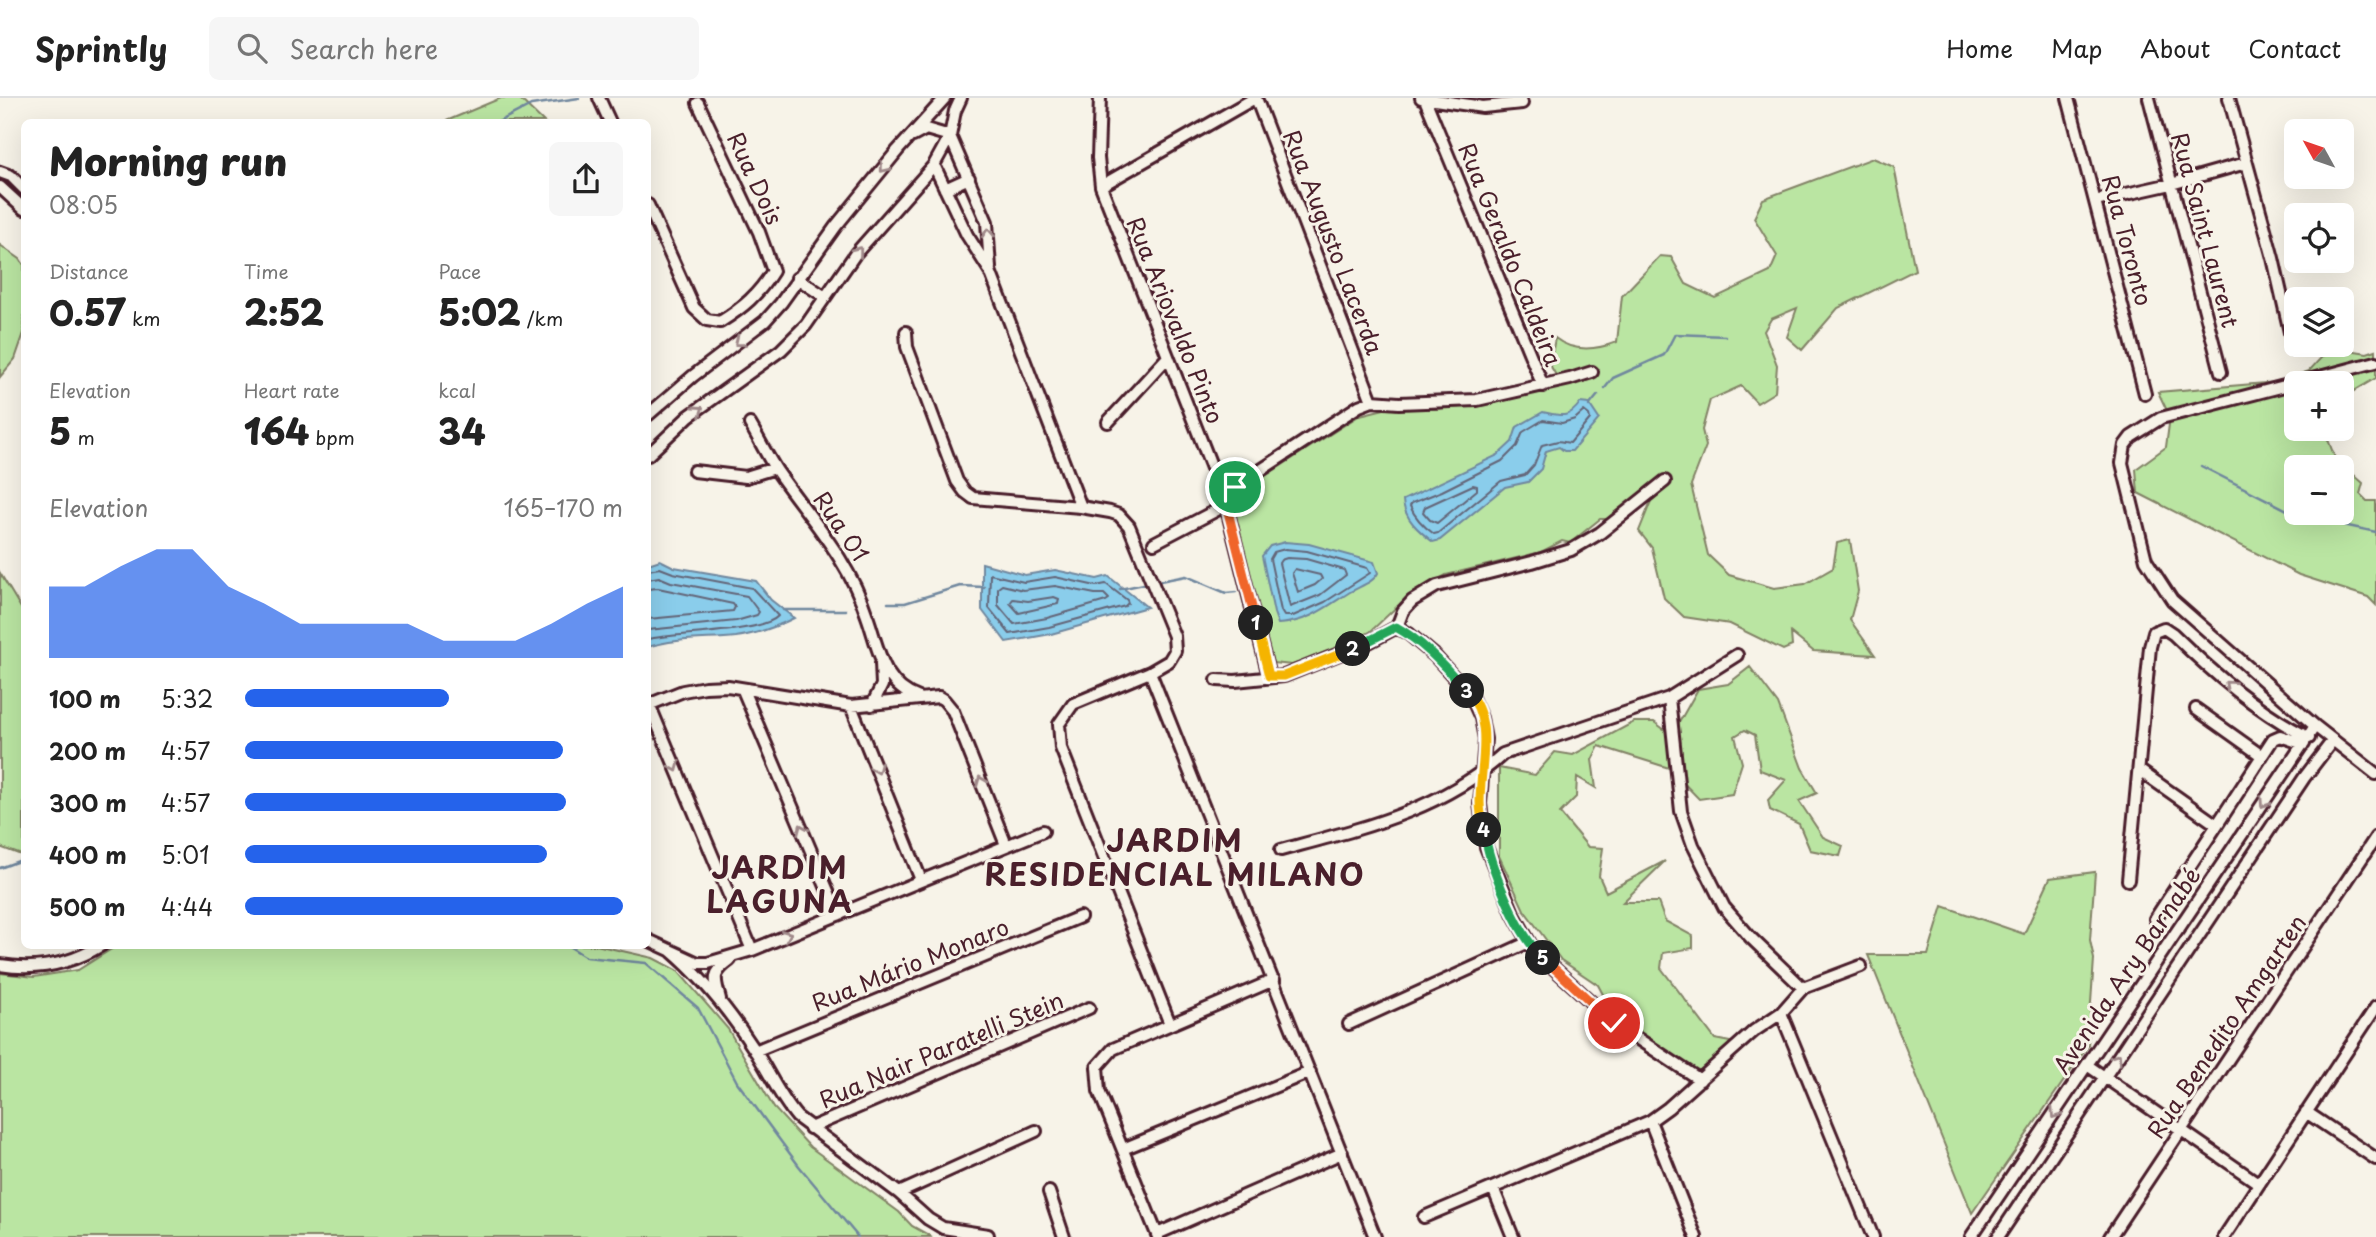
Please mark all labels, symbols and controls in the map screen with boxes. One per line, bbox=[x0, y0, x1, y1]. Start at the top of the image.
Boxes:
search box bbox=[209, 17, 699, 80]
text: Sprintly bbox=[35, 23, 167, 73]
icon: search bbox=[233, 29, 271, 67]
text: Search here bbox=[289, 29, 438, 68]
text: Home bbox=[1946, 30, 2013, 66]
text: Map bbox=[2051, 30, 2102, 66]
text: About bbox=[2140, 30, 2210, 66]
text: Contact bbox=[2248, 30, 2341, 66]
north arrow bbox=[2284, 119, 2354, 189]
map controls bbox=[2284, 119, 2354, 525]
street label: Rua Augusto Lacerda bbox=[1275, 125, 1393, 360]
street label: Rua Dois bbox=[719, 126, 793, 230]
street label: Rua Saint Laurent bbox=[2163, 129, 2249, 331]
text: Morning run bbox=[49, 132, 287, 189]
street label: Rua Geraldo Caldeira bbox=[1450, 137, 1572, 371]
button: share bbox=[549, 142, 623, 216]
one-way arrow bbox=[879, 160, 892, 172]
street label: Rua Toronto bbox=[2094, 171, 2162, 309]
text: 08:05 bbox=[49, 187, 118, 222]
button: locate bbox=[2284, 203, 2354, 273]
street label: Rua Ariovaldo Pinto bbox=[1119, 211, 1233, 429]
one-way arrow bbox=[981, 227, 996, 238]
one-way arrow bbox=[850, 247, 863, 259]
text: Distance bbox=[49, 257, 129, 285]
text: Time bbox=[244, 257, 289, 285]
text: Pace bbox=[438, 257, 481, 285]
text: 0.57 bbox=[49, 285, 126, 338]
text: 2:52 bbox=[244, 285, 324, 338]
text: 5:02 bbox=[438, 285, 521, 338]
button: layers bbox=[2284, 287, 2354, 357]
text: km bbox=[126, 304, 161, 332]
text: /km bbox=[521, 304, 563, 332]
one-way arrow bbox=[734, 333, 746, 346]
button: + bbox=[2284, 371, 2354, 441]
text: Elevation bbox=[49, 376, 131, 404]
text: Heart rate bbox=[244, 376, 340, 404]
text: kcal bbox=[438, 376, 476, 404]
text: 5 bbox=[49, 404, 71, 457]
text: 164 bbox=[244, 404, 309, 457]
text: 34 bbox=[438, 404, 485, 457]
one-way arrow bbox=[691, 406, 704, 418]
text: m bbox=[71, 423, 95, 451]
text: bpm bbox=[309, 423, 355, 451]
button: − bbox=[2284, 455, 2354, 525]
pin bbox=[1205, 457, 1265, 517]
icon: arrive bbox=[1216, 468, 1254, 506]
street label: Rua 01 bbox=[806, 484, 878, 568]
text: Elevation bbox=[49, 490, 148, 525]
text: 165–170 m bbox=[503, 490, 623, 525]
pin: 1 bbox=[1238, 606, 1274, 640]
text: 1 bbox=[1251, 608, 1260, 636]
pin: 2 bbox=[1336, 632, 1370, 666]
text: 2 bbox=[1346, 634, 1359, 662]
pin: 3 bbox=[1450, 674, 1484, 708]
text: 3 bbox=[1460, 676, 1473, 704]
text: 100 m bbox=[49, 681, 121, 716]
text: 5:32 bbox=[161, 681, 213, 716]
one-way arrow bbox=[2224, 681, 2237, 693]
text: 200 m bbox=[49, 733, 126, 768]
text: 4:57 bbox=[161, 733, 210, 768]
one-way arrow bbox=[667, 760, 681, 772]
one-way arrow bbox=[868, 763, 882, 775]
one-way arrow bbox=[976, 776, 990, 788]
text: 300 m bbox=[49, 785, 127, 820]
text: 4:57 bbox=[161, 785, 210, 820]
one-way arrow bbox=[2259, 796, 2272, 809]
pin: 4 bbox=[1466, 812, 1502, 848]
text: 4 bbox=[1477, 815, 1490, 843]
district label: JARDIM RESIDENCIAL MILANO bbox=[984, 817, 1366, 896]
one-way arrow bbox=[796, 824, 810, 836]
text: 400 m bbox=[49, 837, 127, 872]
text: 5:01 bbox=[161, 837, 209, 872]
district label: JARDIM LAGUNA bbox=[706, 844, 854, 923]
street label: Avenida Ary Barnabé bbox=[2044, 860, 2208, 1080]
text: 500 m bbox=[49, 889, 126, 924]
text: 4:44 bbox=[161, 889, 213, 924]
street label: Rua Benedito Amgarten bbox=[2138, 907, 2314, 1145]
street label: Rua Mário Monaro bbox=[806, 908, 1014, 1020]
one-way arrow bbox=[780, 930, 792, 944]
pin: 5 bbox=[1526, 940, 1560, 976]
text: 5 bbox=[1536, 943, 1549, 971]
street label: Rua Nair Paratelli Stein bbox=[813, 982, 1069, 1116]
pin bbox=[1584, 993, 1644, 1053]
icon: check bbox=[1595, 1004, 1633, 1042]
one-way arrow bbox=[2109, 1052, 2122, 1065]
one-way arrow bbox=[2050, 1106, 2063, 1119]

